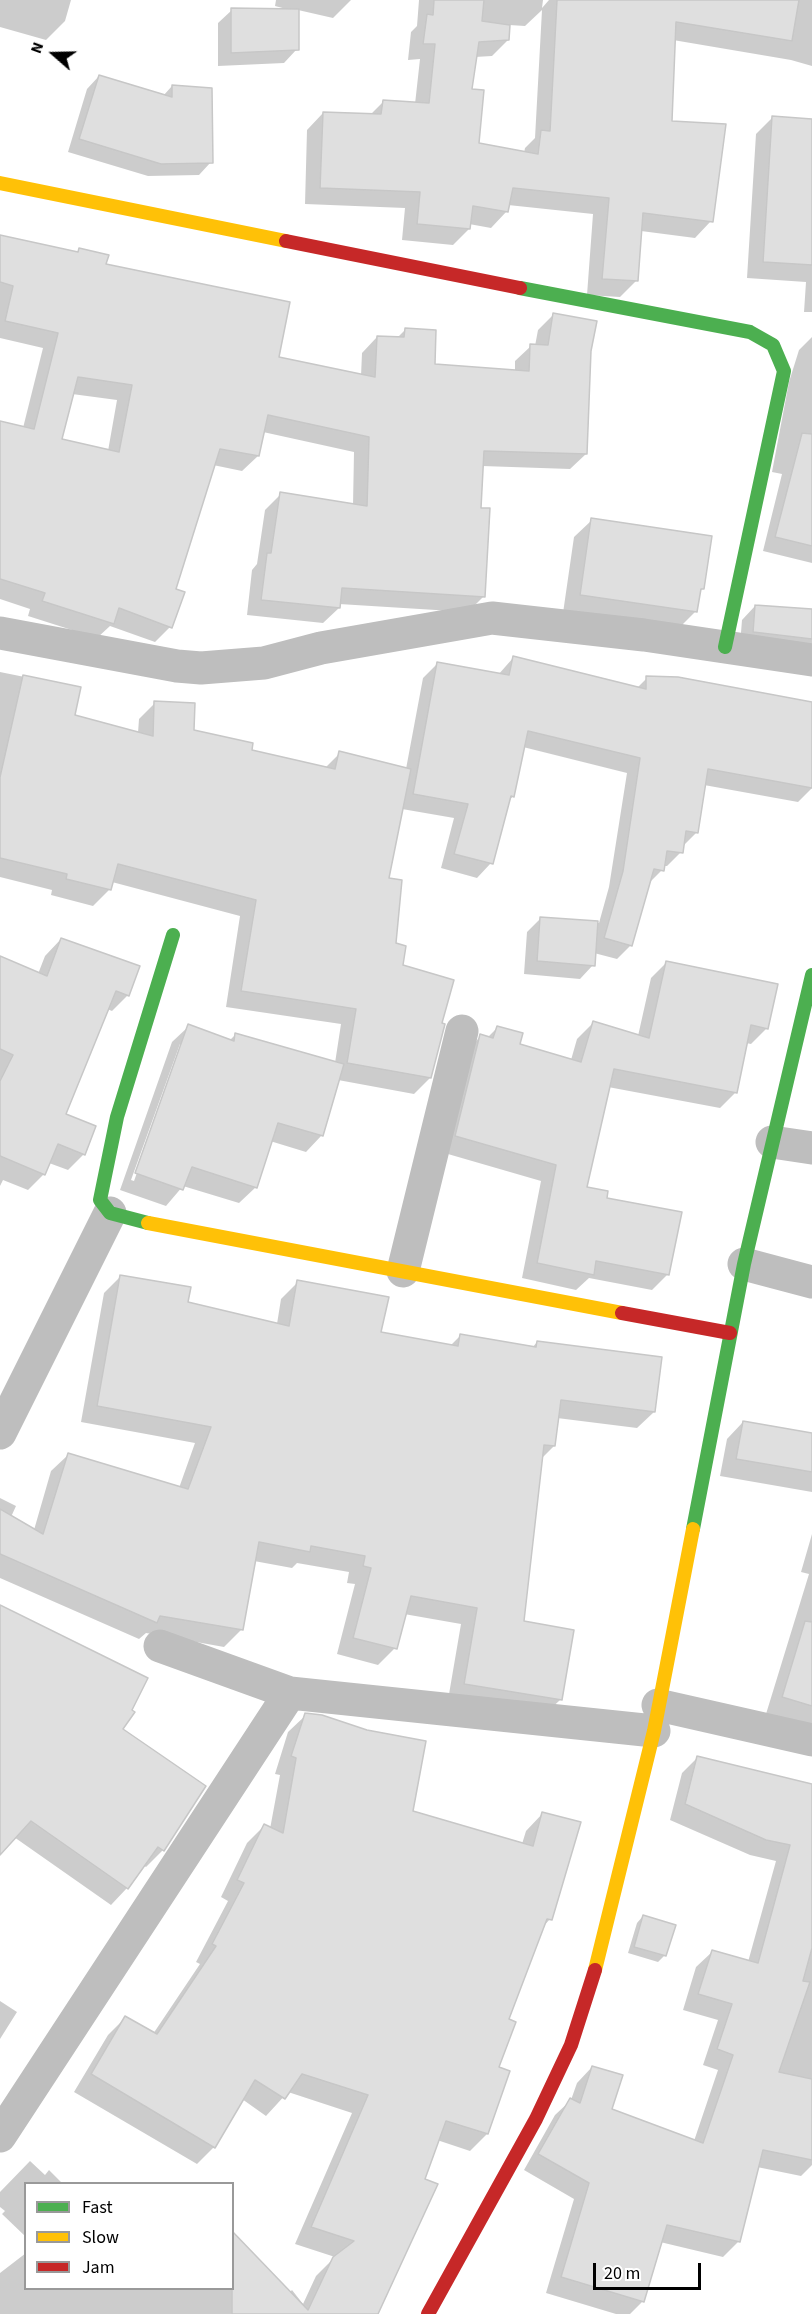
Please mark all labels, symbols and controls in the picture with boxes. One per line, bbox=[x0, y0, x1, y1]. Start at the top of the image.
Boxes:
north arrow bbox=[24, 24, 84, 84]
text: N bbox=[25, 39, 49, 57]
legend bbox=[24, 2182, 234, 2290]
text: Fast bbox=[82, 2195, 113, 2220]
text: Slow bbox=[82, 2225, 119, 2250]
scale bar bbox=[596, 2251, 704, 2289]
text: Jam bbox=[82, 2255, 115, 2280]
text: 20 m bbox=[604, 2261, 640, 2286]

